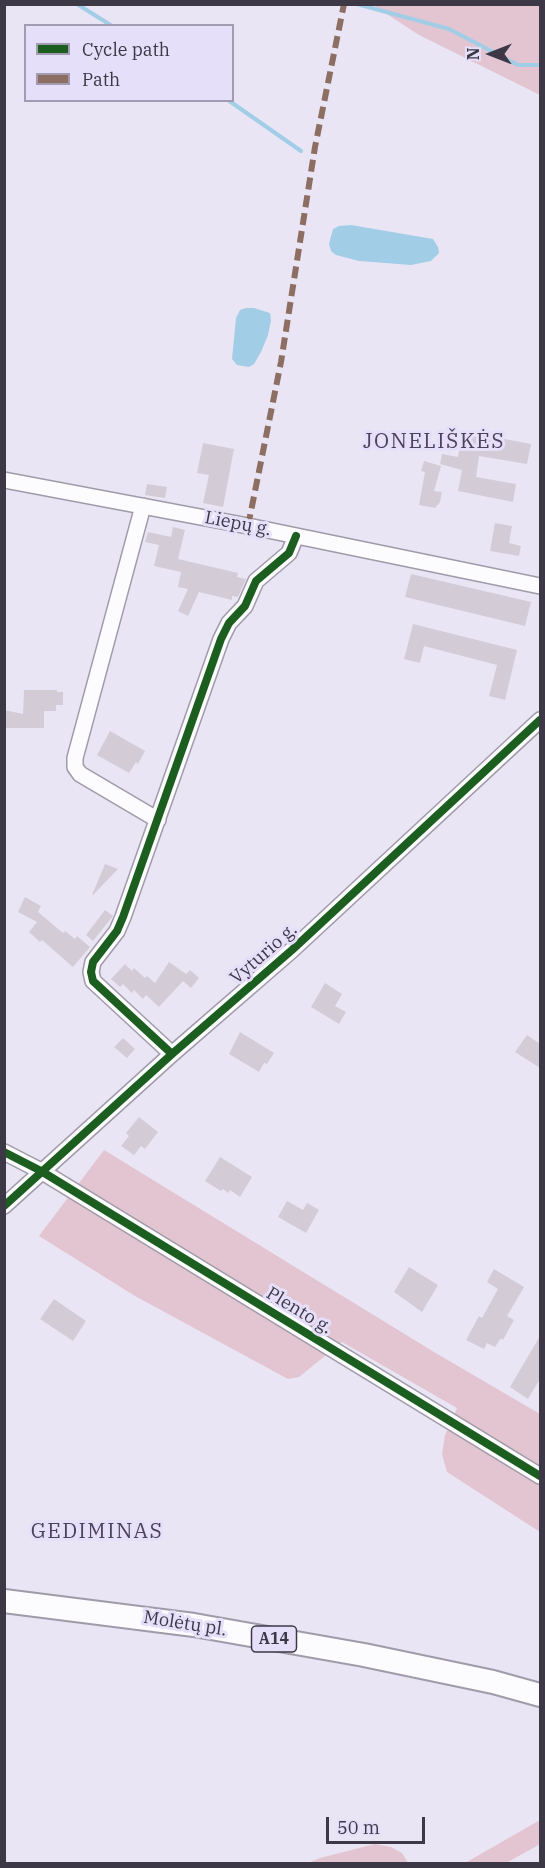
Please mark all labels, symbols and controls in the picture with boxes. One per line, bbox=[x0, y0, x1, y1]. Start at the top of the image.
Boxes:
legend bbox=[24, 24, 234, 102]
north arrow bbox=[461, 24, 521, 84]
text: Cycle path bbox=[82, 38, 170, 61]
text: N bbox=[463, 48, 483, 60]
text: Path bbox=[82, 68, 120, 91]
district label: JONELIŠKĖS bbox=[363, 429, 505, 455]
street label: Liepų g. bbox=[203, 507, 273, 541]
street label: Vyturio g. bbox=[226, 919, 302, 989]
street label: Plento g. bbox=[262, 1283, 336, 1339]
district label: GEDIMINAS bbox=[31, 1519, 163, 1545]
street label: Molėtų pl. bbox=[142, 1607, 228, 1641]
road number: A14 bbox=[252, 1626, 296, 1652]
scale bar bbox=[329, 1805, 428, 1843]
text: 50 m bbox=[337, 1816, 380, 1839]

